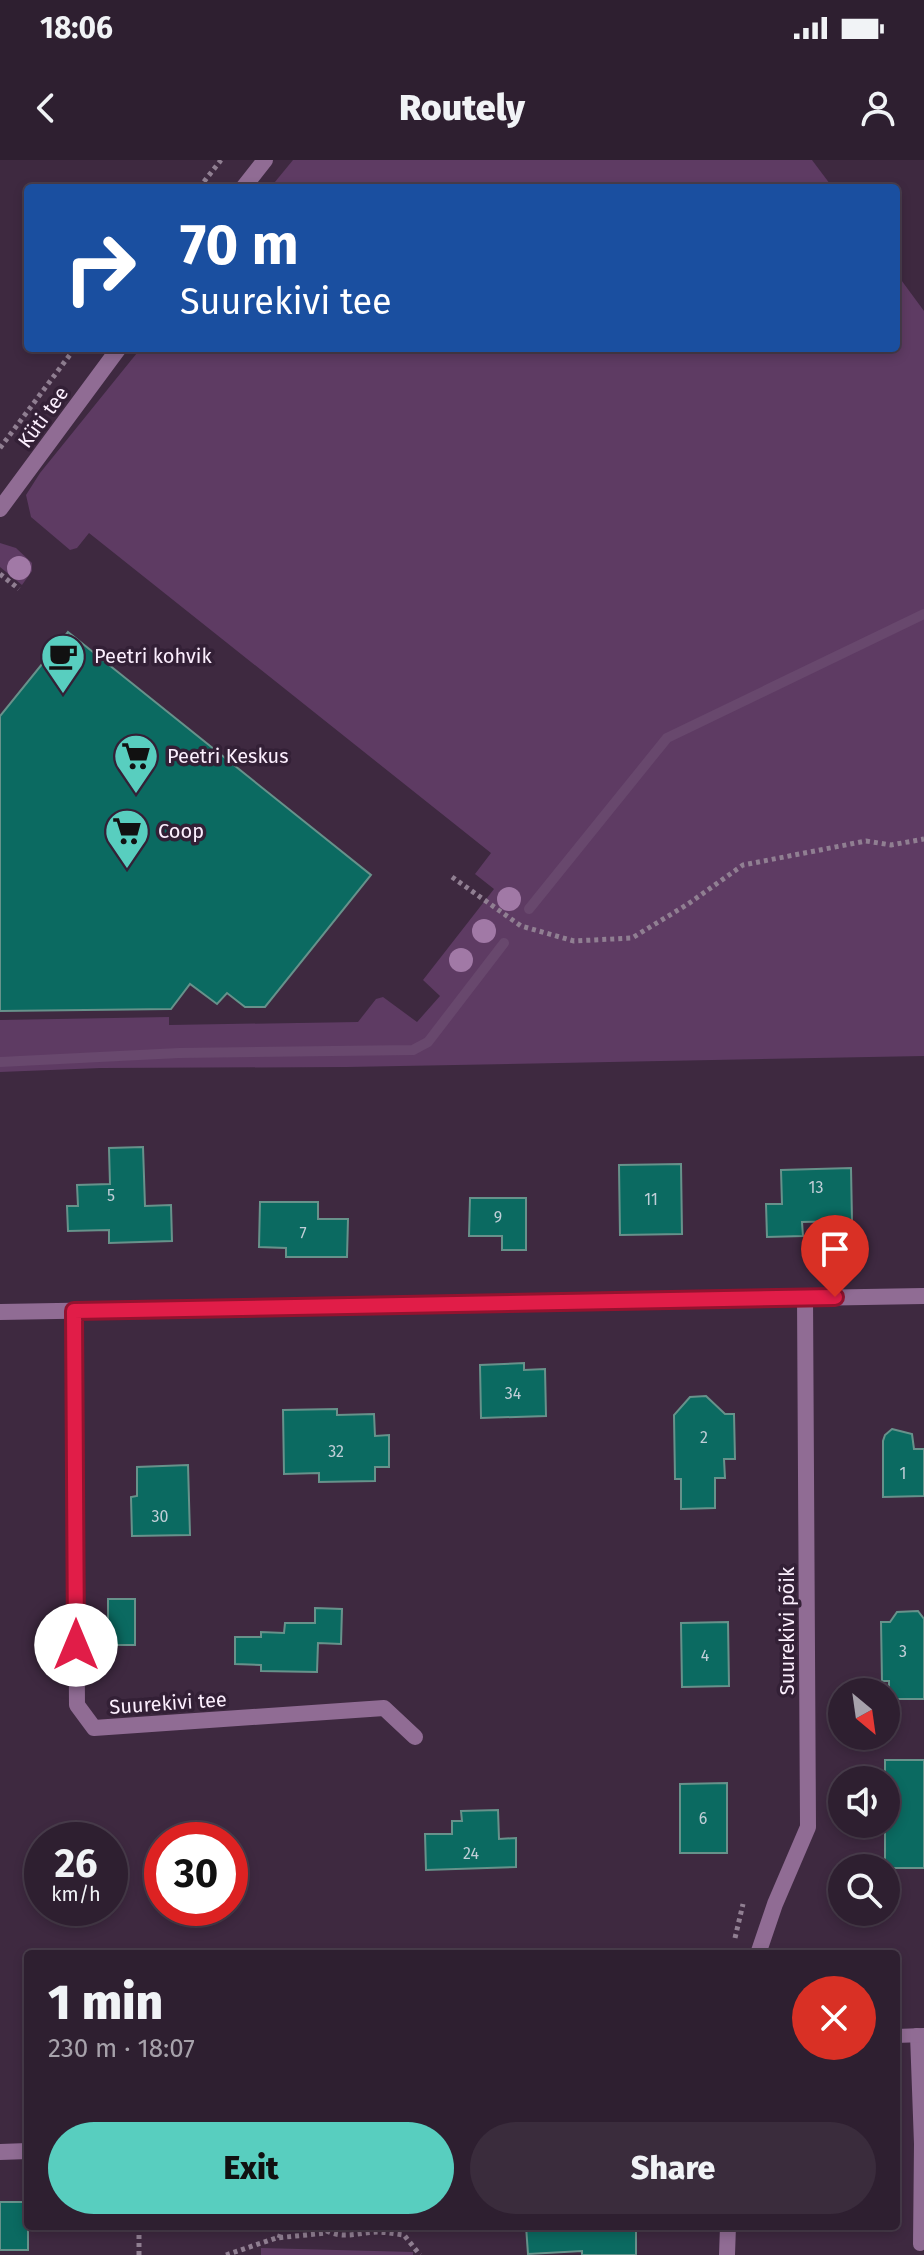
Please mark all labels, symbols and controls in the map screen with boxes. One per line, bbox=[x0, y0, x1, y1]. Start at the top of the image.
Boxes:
text: 18:06 bbox=[40, 10, 113, 46]
icon: back bbox=[24, 86, 68, 130]
text: Routely bbox=[399, 86, 525, 130]
icon: person bbox=[856, 86, 900, 130]
text: 70 m bbox=[180, 212, 299, 279]
icon: right bbox=[48, 216, 152, 320]
text: Suurekivi tee bbox=[180, 280, 392, 324]
street label: Küti tee bbox=[13, 382, 73, 452]
cafe icon: Peetri kohvik bbox=[39, 632, 87, 695]
place label: Peetri kohvik bbox=[94, 644, 212, 668]
supermarket icon: Peetri Keskus bbox=[112, 732, 160, 795]
place label: Peetri Keskus bbox=[167, 744, 289, 768]
supermarket icon: Coop bbox=[103, 807, 151, 870]
place label: Coop bbox=[158, 819, 204, 843]
house number: 13 bbox=[809, 1178, 823, 1197]
house number: 5 bbox=[107, 1186, 115, 1205]
house number: 11 bbox=[644, 1190, 658, 1209]
house number: 9 bbox=[494, 1208, 502, 1227]
pin bbox=[801, 1215, 869, 1297]
house number: 7 bbox=[299, 1224, 307, 1243]
icon: arrive bbox=[813, 1227, 857, 1271]
house number: 34 bbox=[505, 1384, 522, 1403]
house number: 2 bbox=[700, 1428, 708, 1447]
house number: 32 bbox=[328, 1442, 344, 1461]
house number: 1 bbox=[900, 1464, 906, 1483]
house number: 30 bbox=[152, 1507, 169, 1526]
street label: Suurekivi põik bbox=[775, 1566, 799, 1695]
position arrow bbox=[34, 1603, 118, 1687]
house number: 3 bbox=[899, 1642, 907, 1661]
house number: 4 bbox=[701, 1646, 710, 1665]
north arrow bbox=[828, 1678, 900, 1750]
map controls bbox=[828, 1678, 900, 1926]
street label: Suurekivi tee bbox=[109, 1687, 227, 1719]
button: sound bbox=[828, 1766, 900, 1838]
house number: 6 bbox=[699, 1809, 707, 1828]
speed limit sign: 30 bbox=[144, 1822, 248, 1926]
text: 26 bbox=[54, 1840, 98, 1888]
house number: 24 bbox=[463, 1844, 479, 1863]
button: search bbox=[828, 1854, 900, 1926]
text: km/h bbox=[51, 1882, 101, 1906]
text: 1 min bbox=[48, 1974, 163, 2032]
button: close bbox=[792, 1976, 876, 2060]
text: 230 m · 18:07 bbox=[48, 2033, 195, 2064]
button: Exit bbox=[48, 2122, 454, 2214]
button: Share bbox=[470, 2122, 876, 2214]

